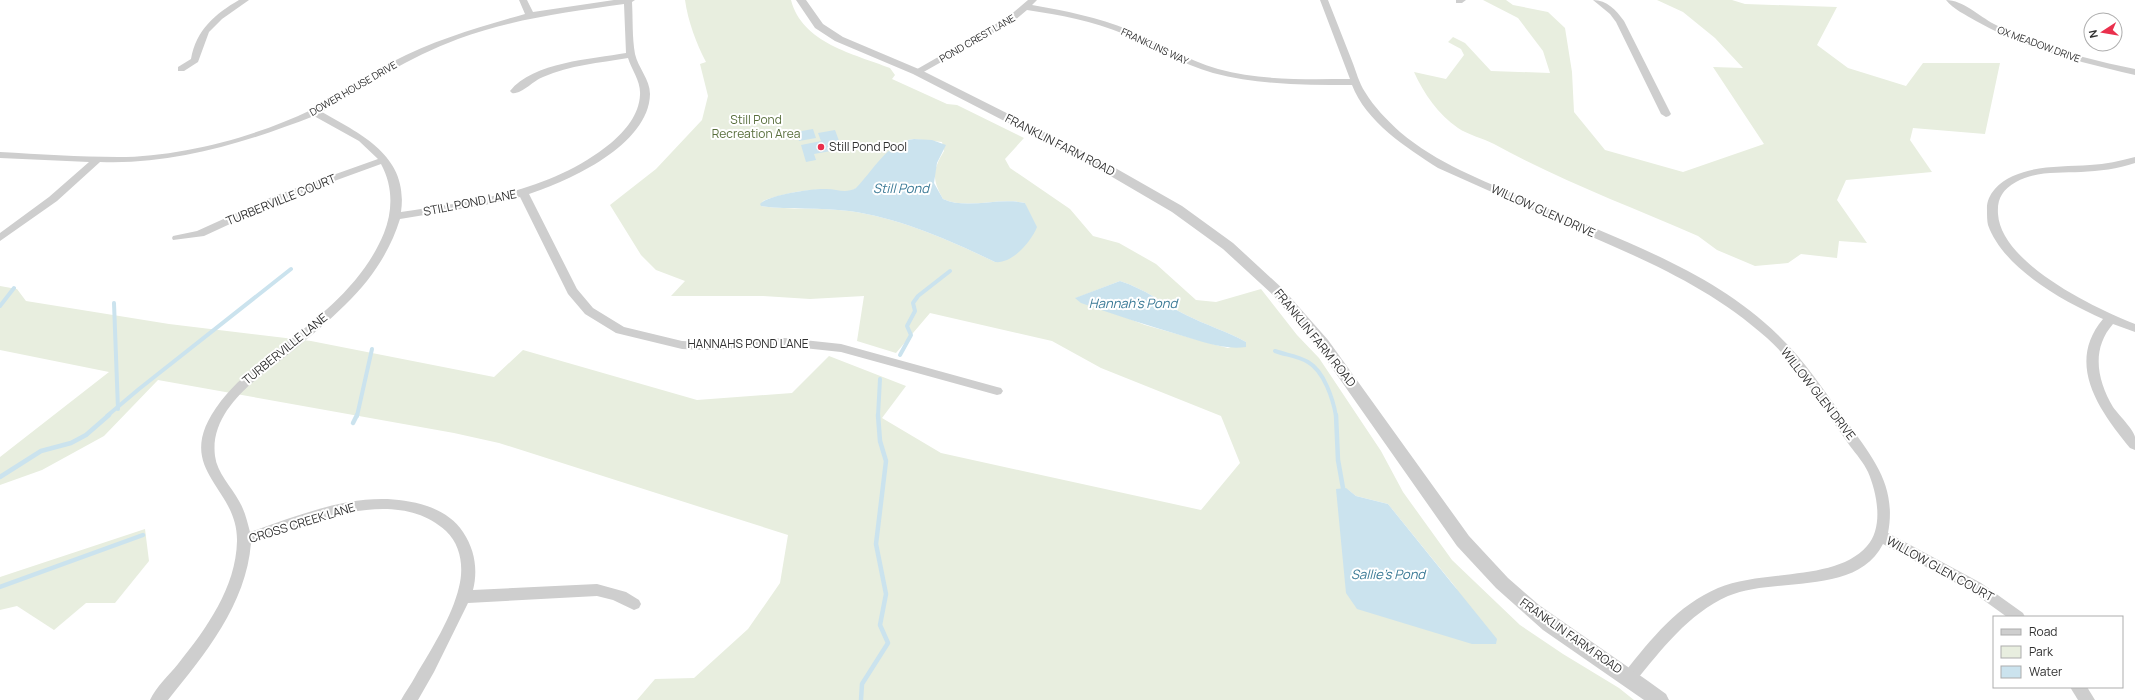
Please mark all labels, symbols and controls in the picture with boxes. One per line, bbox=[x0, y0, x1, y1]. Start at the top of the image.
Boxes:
street label: POND CREST LANE bbox=[936, 10, 1018, 65]
north arrow bbox=[2083, 12, 2123, 52]
street label: OX MEADOW DRIVE bbox=[1996, 22, 2083, 66]
street label: FRANKLINS WAY bbox=[1119, 24, 1191, 68]
text: N bbox=[2085, 29, 2101, 40]
street label: DOWER HOUSE DRIVE bbox=[307, 57, 400, 119]
street label: FRANKLIN FARM ROAD bbox=[1002, 109, 1118, 180]
park label: Still Pond Recreation Area bbox=[712, 111, 800, 142]
place label: Still Pond Pool bbox=[829, 138, 907, 155]
marker: Still Pond Pool bbox=[816, 142, 826, 152]
street label: TURBERVILLE COURT bbox=[223, 169, 339, 229]
water label: Still Pond bbox=[873, 179, 931, 197]
street label: WILLOW GLEN DRIVE bbox=[1488, 180, 1598, 241]
street label: STILL POND LANE bbox=[422, 185, 518, 220]
street label: FRANKLIN FARM ROAD bbox=[1271, 285, 1360, 390]
water label: Hannah's Pond bbox=[1089, 294, 1179, 312]
street label: TURBERVILLE LANE bbox=[238, 309, 331, 388]
street label: HANNAHS POND LANE bbox=[687, 335, 809, 352]
street label: WILLOW GLEN DRIVE bbox=[1777, 344, 1860, 443]
street label: CROSS CREEK LANE bbox=[247, 498, 357, 547]
street label: WILLOW GLEN COURT bbox=[1883, 532, 1998, 606]
water label: Sallie's Pond bbox=[1351, 565, 1427, 583]
street label: FRANKLIN FARM ROAD bbox=[1517, 594, 1626, 677]
legend bbox=[1993, 616, 2123, 688]
text: Road bbox=[2029, 623, 2057, 640]
text: Park bbox=[2029, 643, 2054, 660]
text: Water bbox=[2029, 663, 2063, 680]

